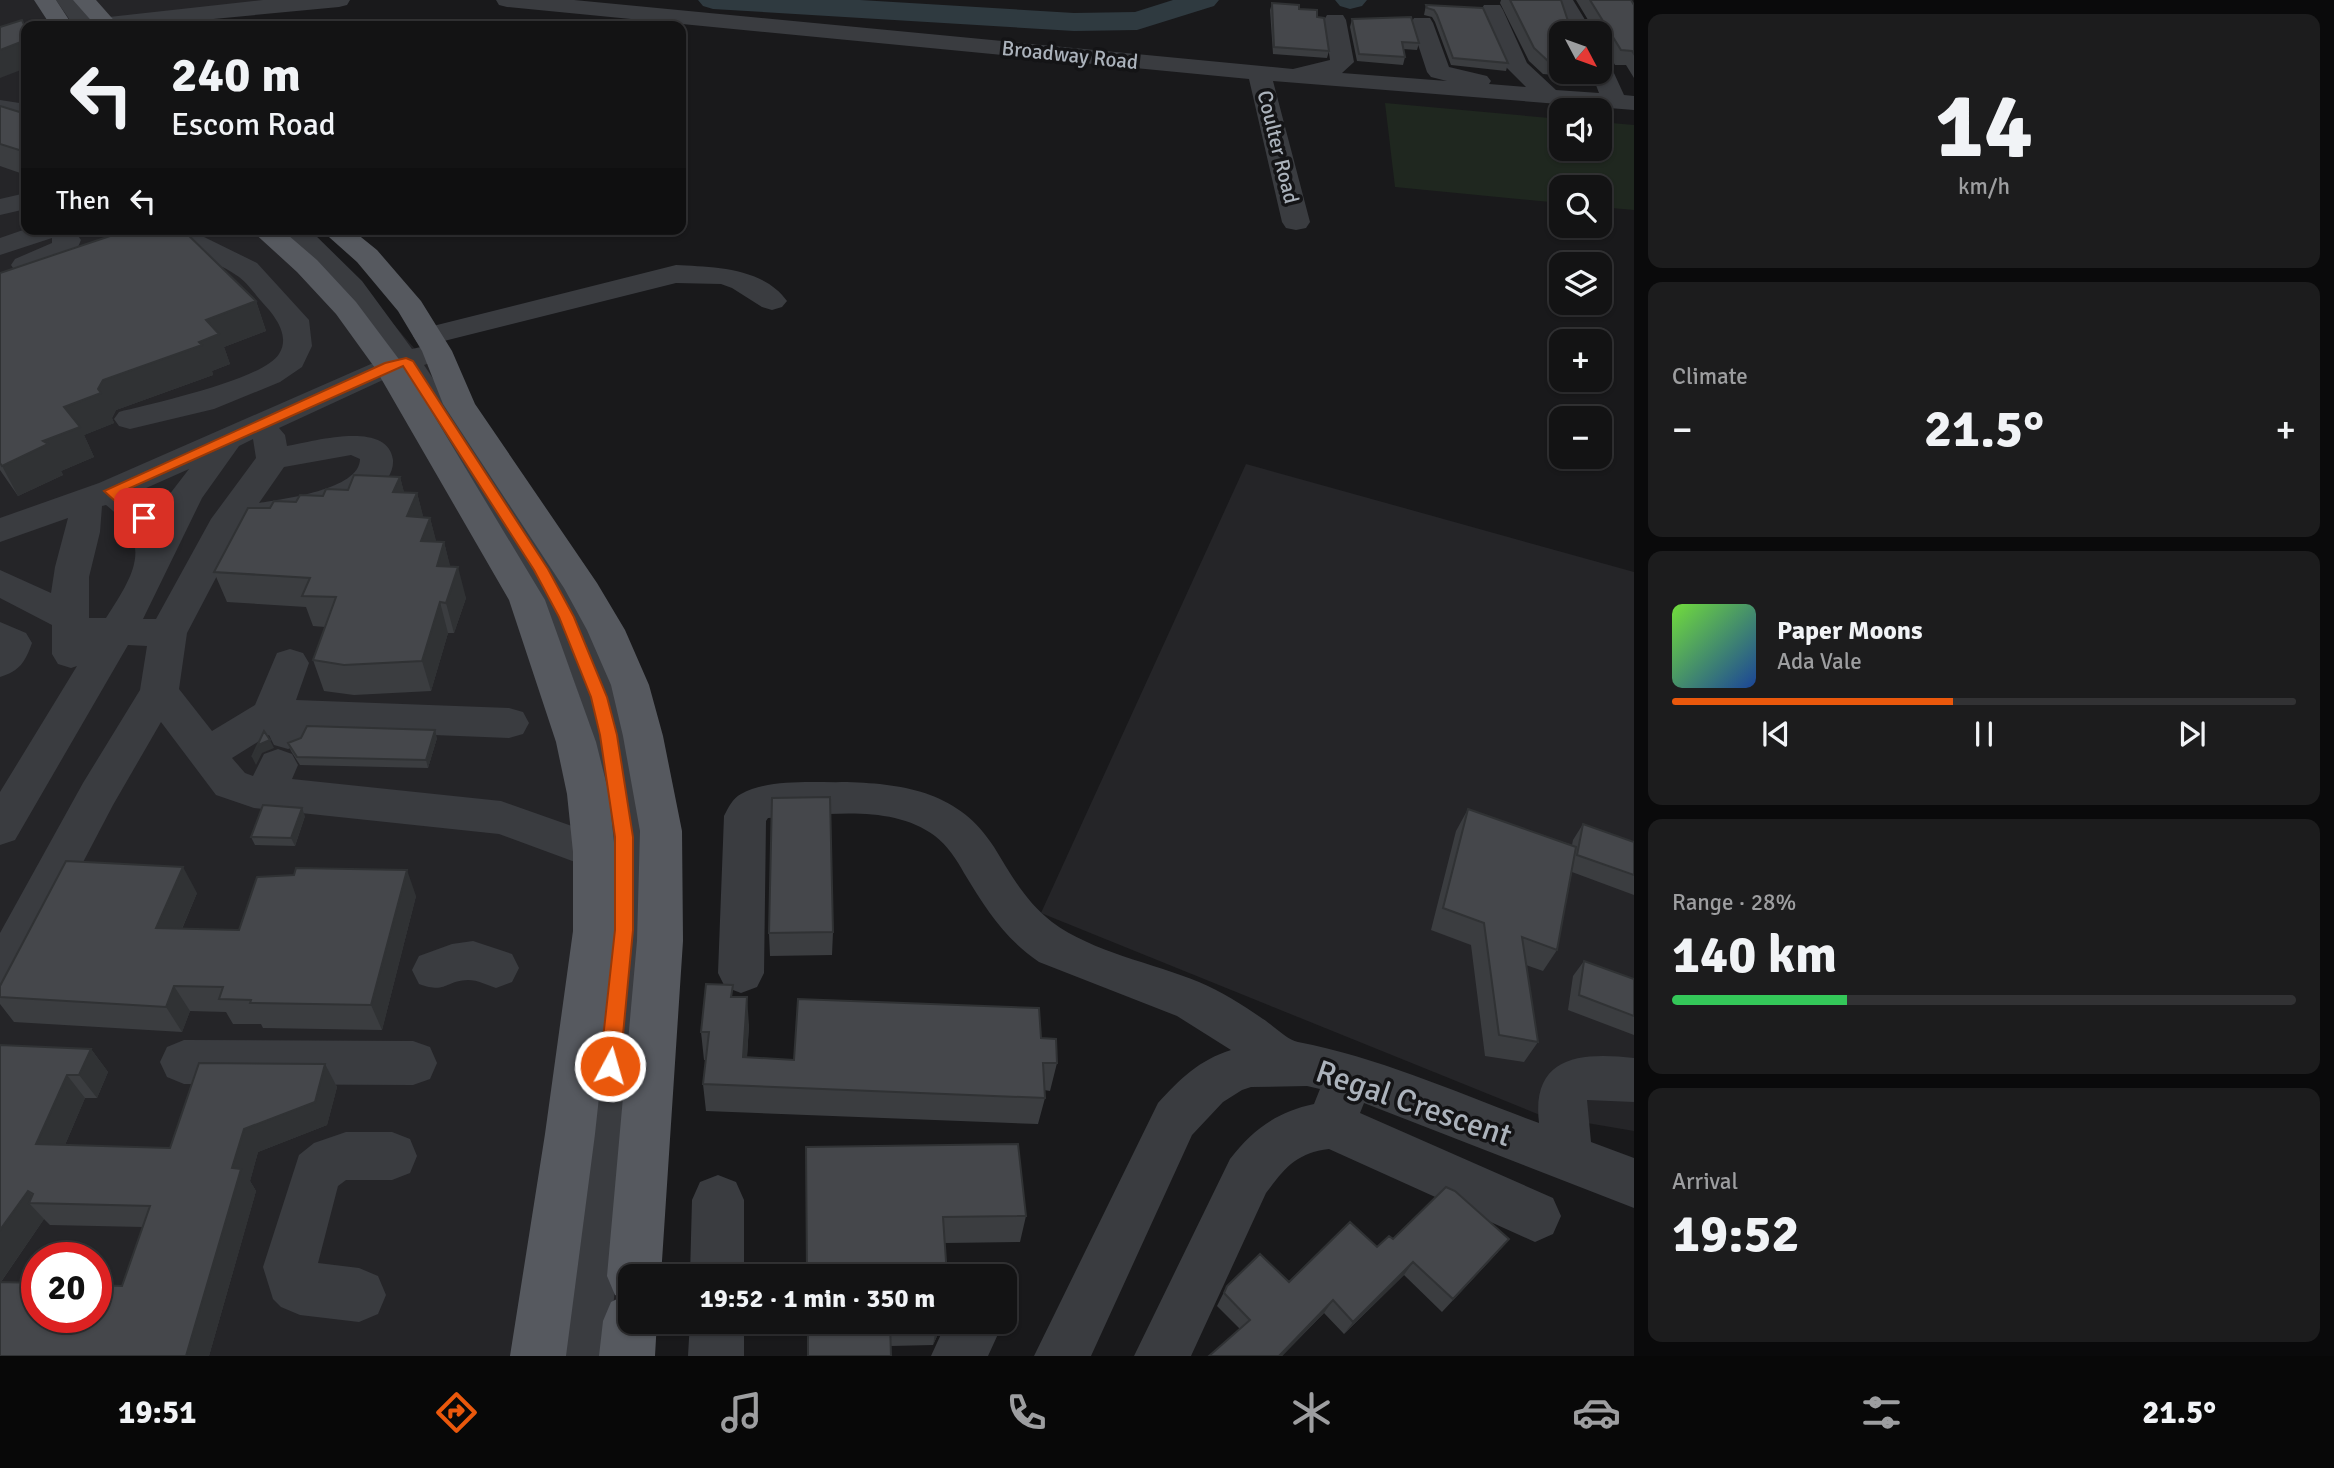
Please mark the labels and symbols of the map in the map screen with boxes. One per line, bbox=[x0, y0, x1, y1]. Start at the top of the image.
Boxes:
north arrow bbox=[1549, 21, 1612, 84]
street label: Broadway Road bbox=[1000, 35, 1140, 75]
street label: Coulter Road bbox=[1251, 88, 1305, 206]
pin bbox=[114, 488, 174, 548]
position arrow bbox=[573, 1029, 647, 1103]
street label: Regal Crescent bbox=[1311, 1052, 1517, 1155]
speed limit sign: 20 bbox=[21, 1242, 112, 1333]

